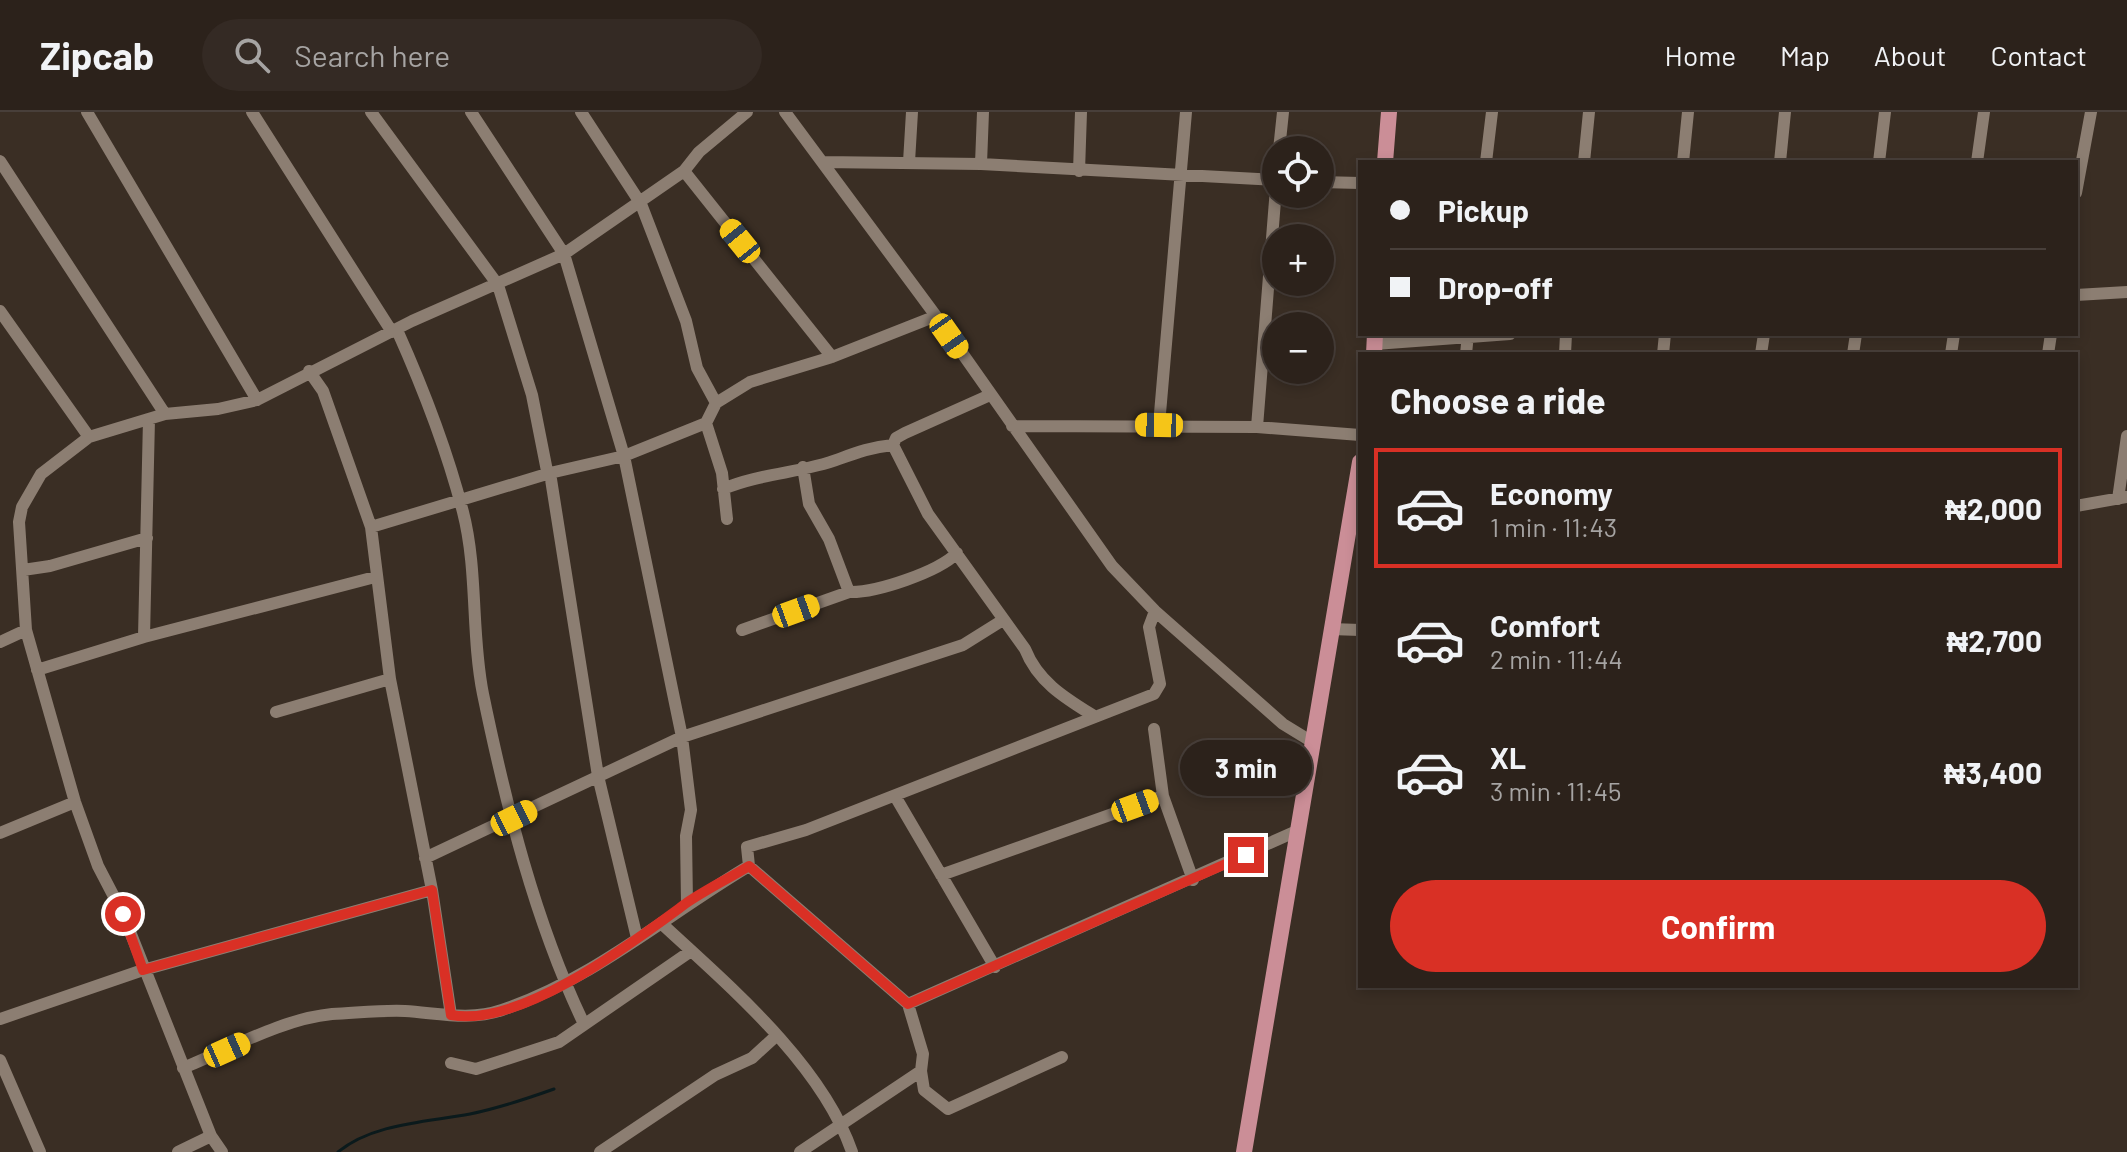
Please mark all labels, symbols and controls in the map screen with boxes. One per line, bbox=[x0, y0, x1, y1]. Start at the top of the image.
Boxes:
search box bbox=[202, 19, 762, 91]
text: Zipcab bbox=[40, 32, 154, 78]
icon: search bbox=[230, 33, 274, 77]
text: Search here bbox=[294, 37, 450, 73]
text: Home bbox=[1665, 38, 1736, 72]
text: Map bbox=[1780, 38, 1830, 72]
text: About bbox=[1874, 38, 1946, 72]
text: Contact bbox=[1990, 38, 2087, 72]
map controls bbox=[1262, 136, 1334, 384]
button: locate bbox=[1262, 136, 1334, 208]
text: Pickup bbox=[1438, 192, 1529, 228]
car bbox=[716, 215, 764, 267]
button: + bbox=[1262, 224, 1334, 296]
text: Drop-off bbox=[1438, 269, 1553, 305]
car bbox=[925, 309, 973, 363]
button: − bbox=[1262, 312, 1334, 384]
text: Choose a ride bbox=[1390, 378, 1606, 421]
car bbox=[1135, 413, 1183, 437]
icon: car bbox=[1394, 472, 1466, 544]
text: Economy bbox=[1490, 475, 1613, 511]
text: ₦2,000 bbox=[1945, 490, 2042, 526]
text: 1 min · 11:43 bbox=[1490, 511, 1617, 542]
car bbox=[769, 592, 823, 630]
icon: car bbox=[1394, 604, 1466, 676]
text: Comfort bbox=[1490, 607, 1600, 643]
text: ₦2,700 bbox=[1947, 622, 2042, 658]
text: 2 min · 11:44 bbox=[1490, 643, 1623, 674]
icon: car bbox=[1394, 736, 1466, 808]
callout: 3 min bbox=[1180, 739, 1312, 795]
text: XL bbox=[1490, 739, 1526, 775]
text: 3 min bbox=[1215, 752, 1277, 783]
text: ₦3,400 bbox=[1944, 754, 2042, 790]
text: 3 min · 11:45 bbox=[1490, 775, 1621, 806]
car bbox=[1108, 787, 1162, 825]
car bbox=[487, 797, 541, 839]
route end bbox=[1228, 837, 1264, 873]
button: Confirm bbox=[1390, 880, 2046, 972]
route start bbox=[105, 896, 141, 932]
car bbox=[200, 1029, 254, 1071]

